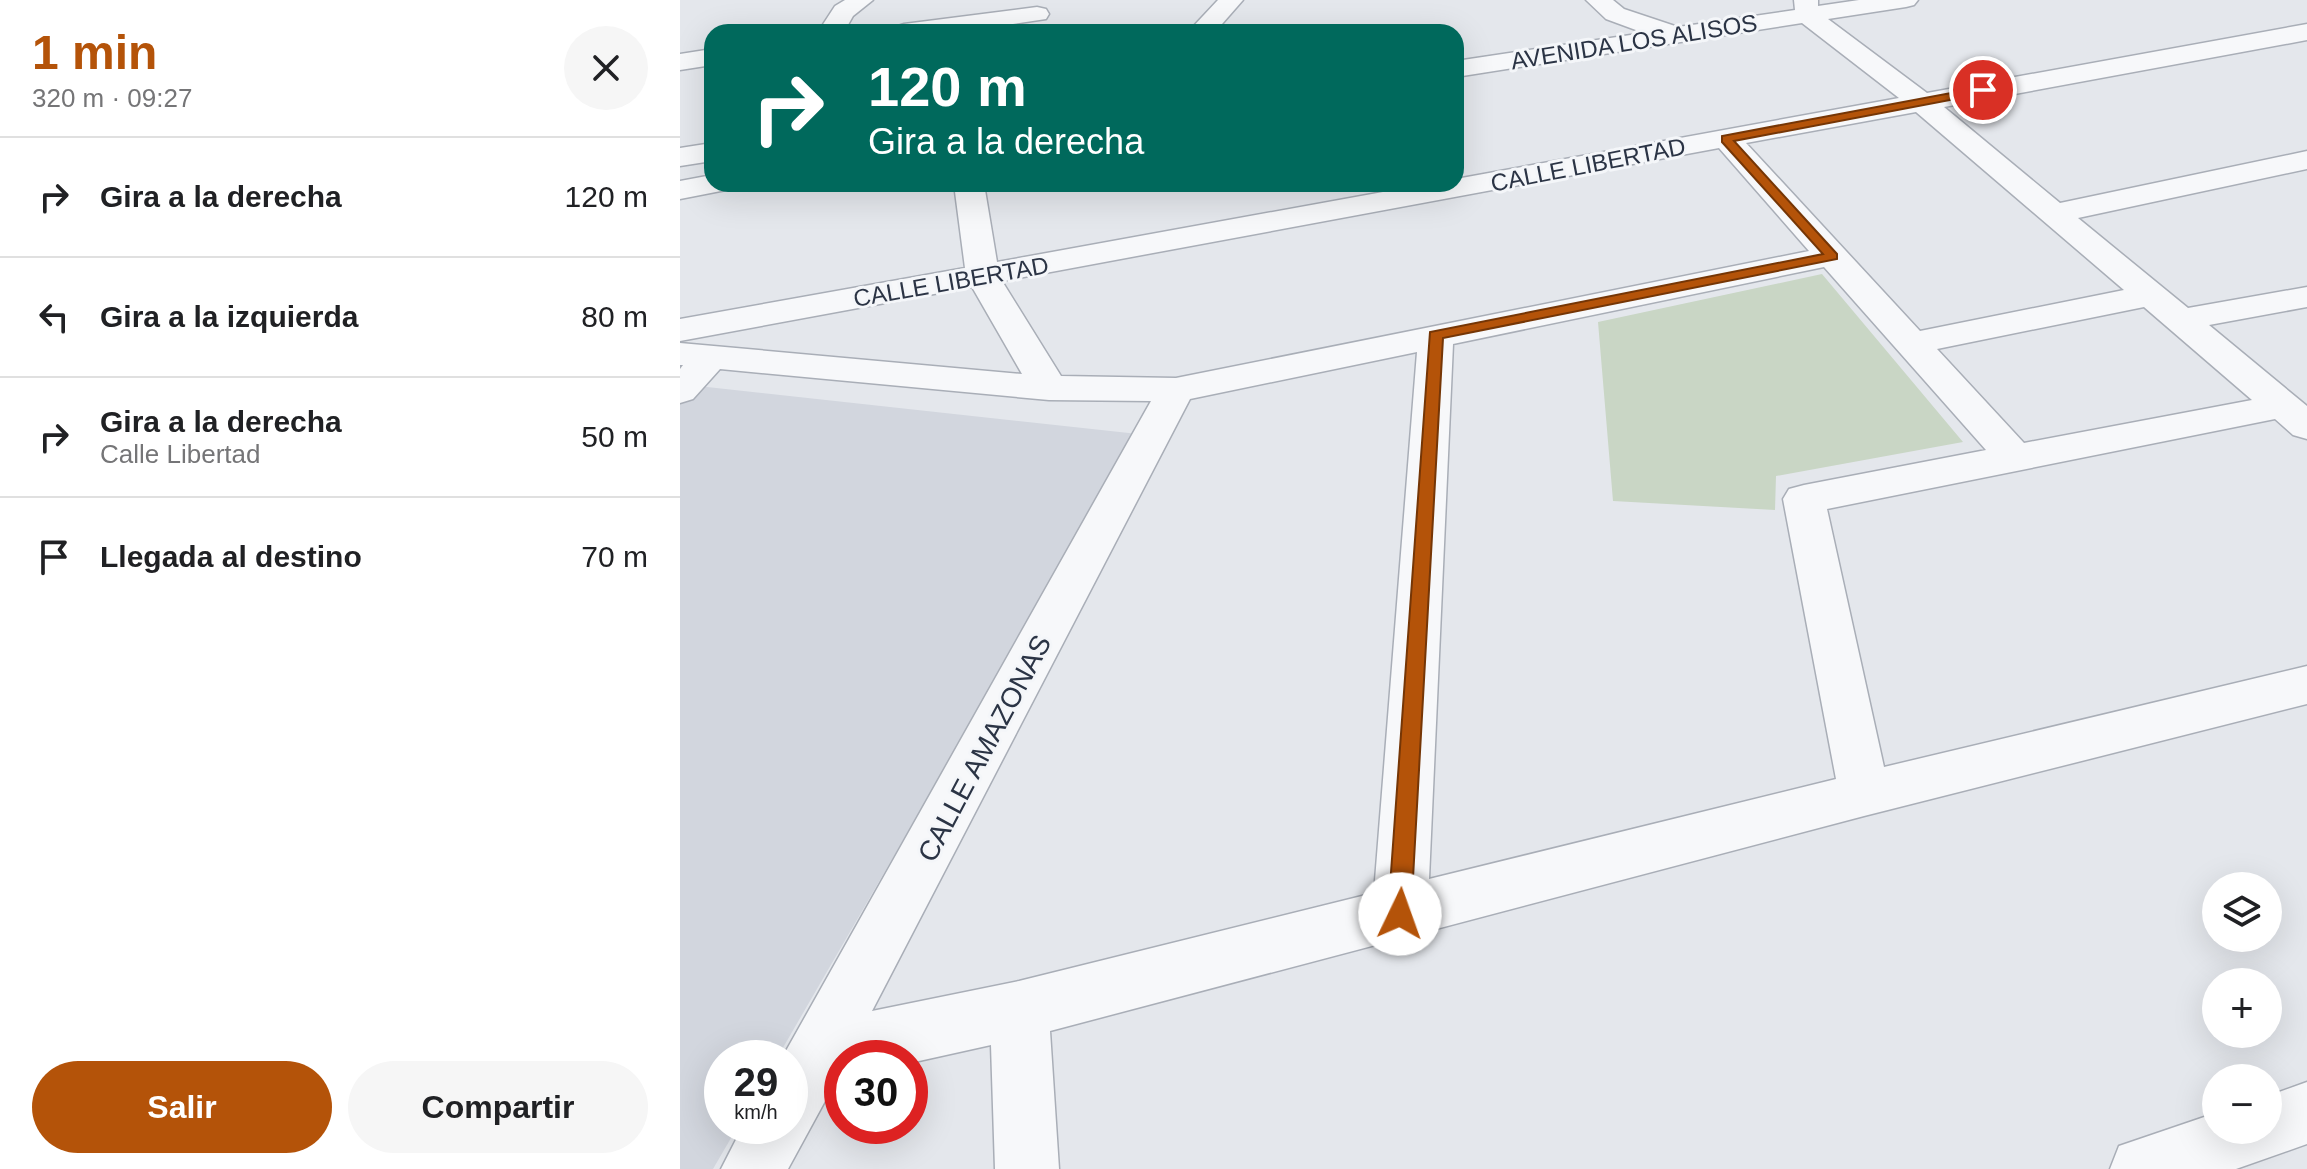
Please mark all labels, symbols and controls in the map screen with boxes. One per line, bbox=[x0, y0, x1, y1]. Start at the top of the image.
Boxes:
street label: AVENIDA LOS ALISOS bbox=[1509, 9, 1759, 74]
text: 1 min bbox=[32, 26, 157, 79]
button: close bbox=[564, 26, 648, 110]
text: 120 m bbox=[868, 55, 1027, 118]
icon: right bbox=[736, 56, 840, 160]
pin bbox=[1949, 56, 2017, 124]
icon: arrive bbox=[1961, 68, 2005, 112]
text: 320 m · 09:27 bbox=[32, 83, 192, 113]
text: Gira a la derecha bbox=[868, 121, 1144, 162]
street label: CALLE LIBERTAD bbox=[1488, 132, 1688, 197]
icon: right bbox=[32, 175, 76, 219]
text: Gira a la derecha bbox=[100, 180, 342, 213]
text: 120 m bbox=[565, 180, 648, 213]
street label: CALLE LIBERTAD bbox=[851, 251, 1051, 312]
icon: left bbox=[32, 295, 76, 339]
text: Gira a la izquierda bbox=[100, 300, 358, 333]
text: 80 m bbox=[581, 300, 648, 333]
text: Gira a la derecha bbox=[100, 405, 342, 438]
icon: right bbox=[32, 415, 76, 459]
text: 50 m bbox=[581, 420, 648, 453]
text: Calle Libertad bbox=[100, 439, 260, 469]
icon: arrive bbox=[32, 535, 76, 579]
text: Llegada al destino bbox=[100, 540, 362, 573]
text: 70 m bbox=[581, 540, 648, 573]
street label: CALLE AMAZONAS bbox=[912, 630, 1057, 867]
position arrow bbox=[1358, 872, 1442, 956]
map controls bbox=[2202, 872, 2282, 1144]
button: layers bbox=[2202, 872, 2282, 952]
button: + bbox=[2202, 968, 2282, 1048]
speed limit sign: 30 bbox=[824, 1040, 928, 1144]
text: 29 bbox=[734, 1060, 778, 1104]
button: Salir bbox=[32, 1061, 332, 1153]
button: Compartir bbox=[348, 1061, 648, 1153]
button: − bbox=[2202, 1064, 2282, 1144]
text: km/h bbox=[734, 1101, 778, 1123]

